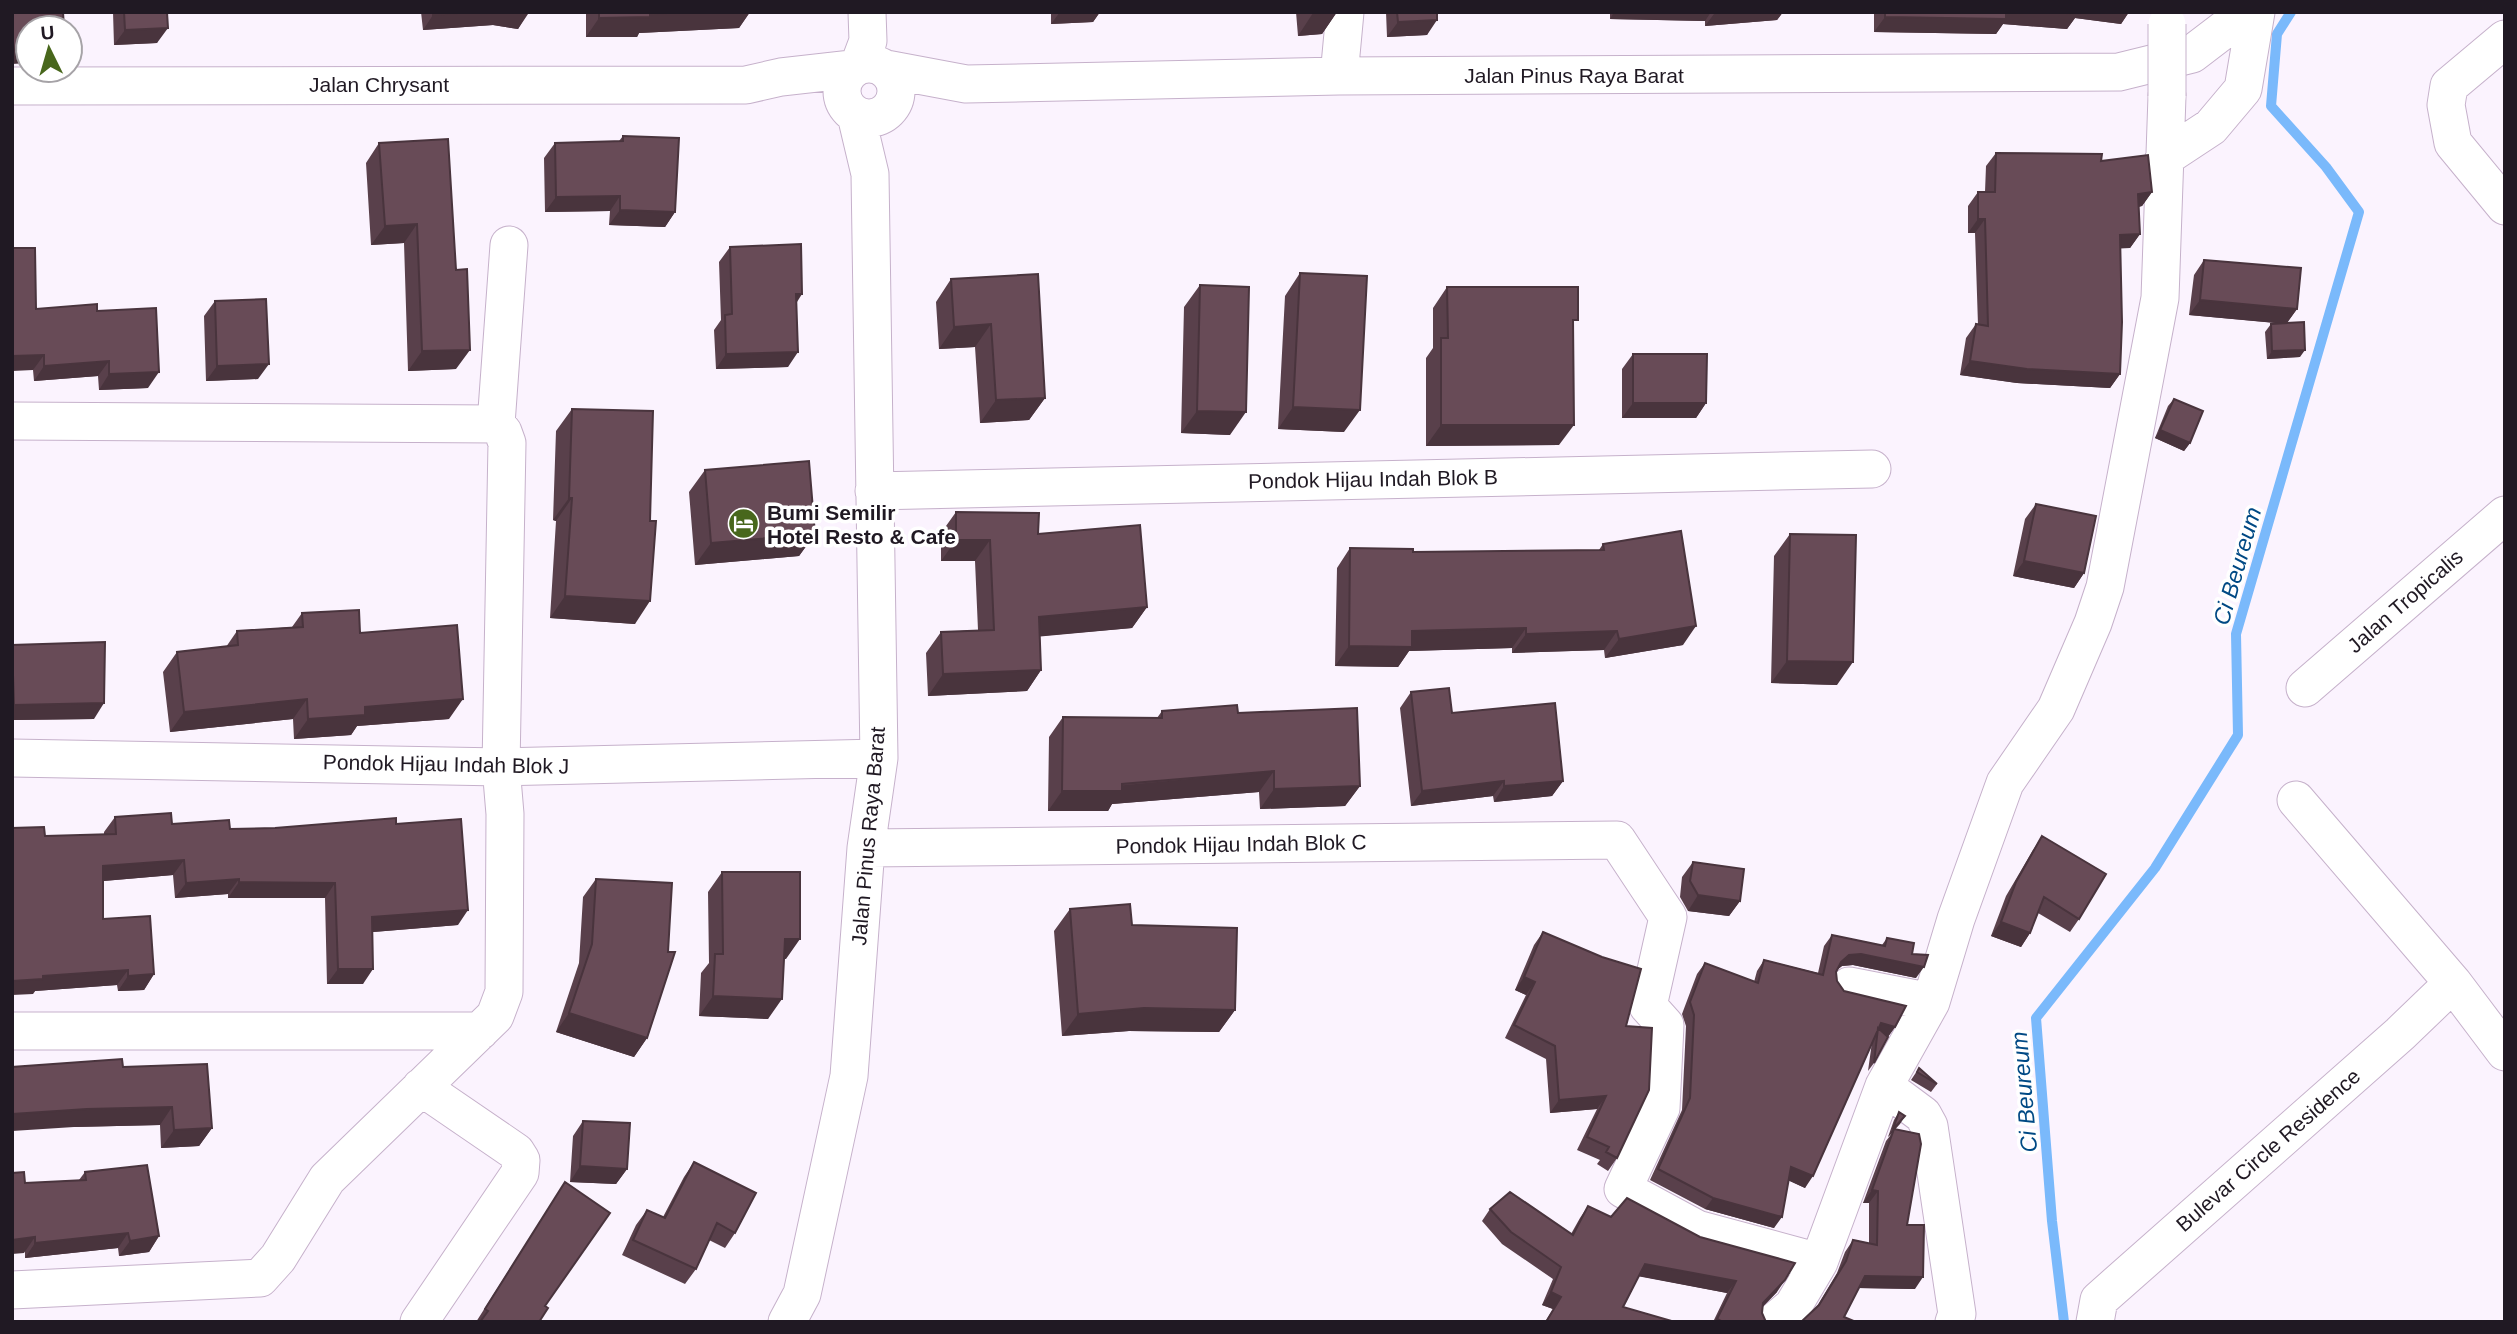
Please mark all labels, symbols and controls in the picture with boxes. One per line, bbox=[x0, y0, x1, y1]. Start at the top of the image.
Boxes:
north arrow bbox=[14, 14, 84, 84]
text: U bbox=[40, 22, 55, 44]
street label: Jalan Pinus Raya Barat bbox=[1464, 64, 1684, 87]
street label: Jalan Chrysant bbox=[309, 73, 449, 96]
street label: Pondok Hijau Indah Blok B bbox=[1248, 465, 1498, 493]
place label: Bumi Semilir Hotel Resto & Cafe bbox=[767, 501, 956, 548]
water label: Ci Beureum bbox=[2208, 504, 2266, 628]
hotel icon: Bumi Semilir Hotel Resto & Cafe bbox=[727, 507, 761, 541]
street label: Jalan Tropicalis bbox=[2343, 545, 2467, 657]
street label: Jalan Pinus Raya Barat bbox=[847, 726, 889, 946]
street label: Pondok Hijau Indah Blok J bbox=[323, 750, 569, 778]
street label: Pondok Hijau Indah Blok C bbox=[1115, 830, 1367, 858]
water label: Ci Beureum bbox=[2006, 1030, 2042, 1154]
street label: Bulevar Circle Residence bbox=[2171, 1064, 2365, 1236]

